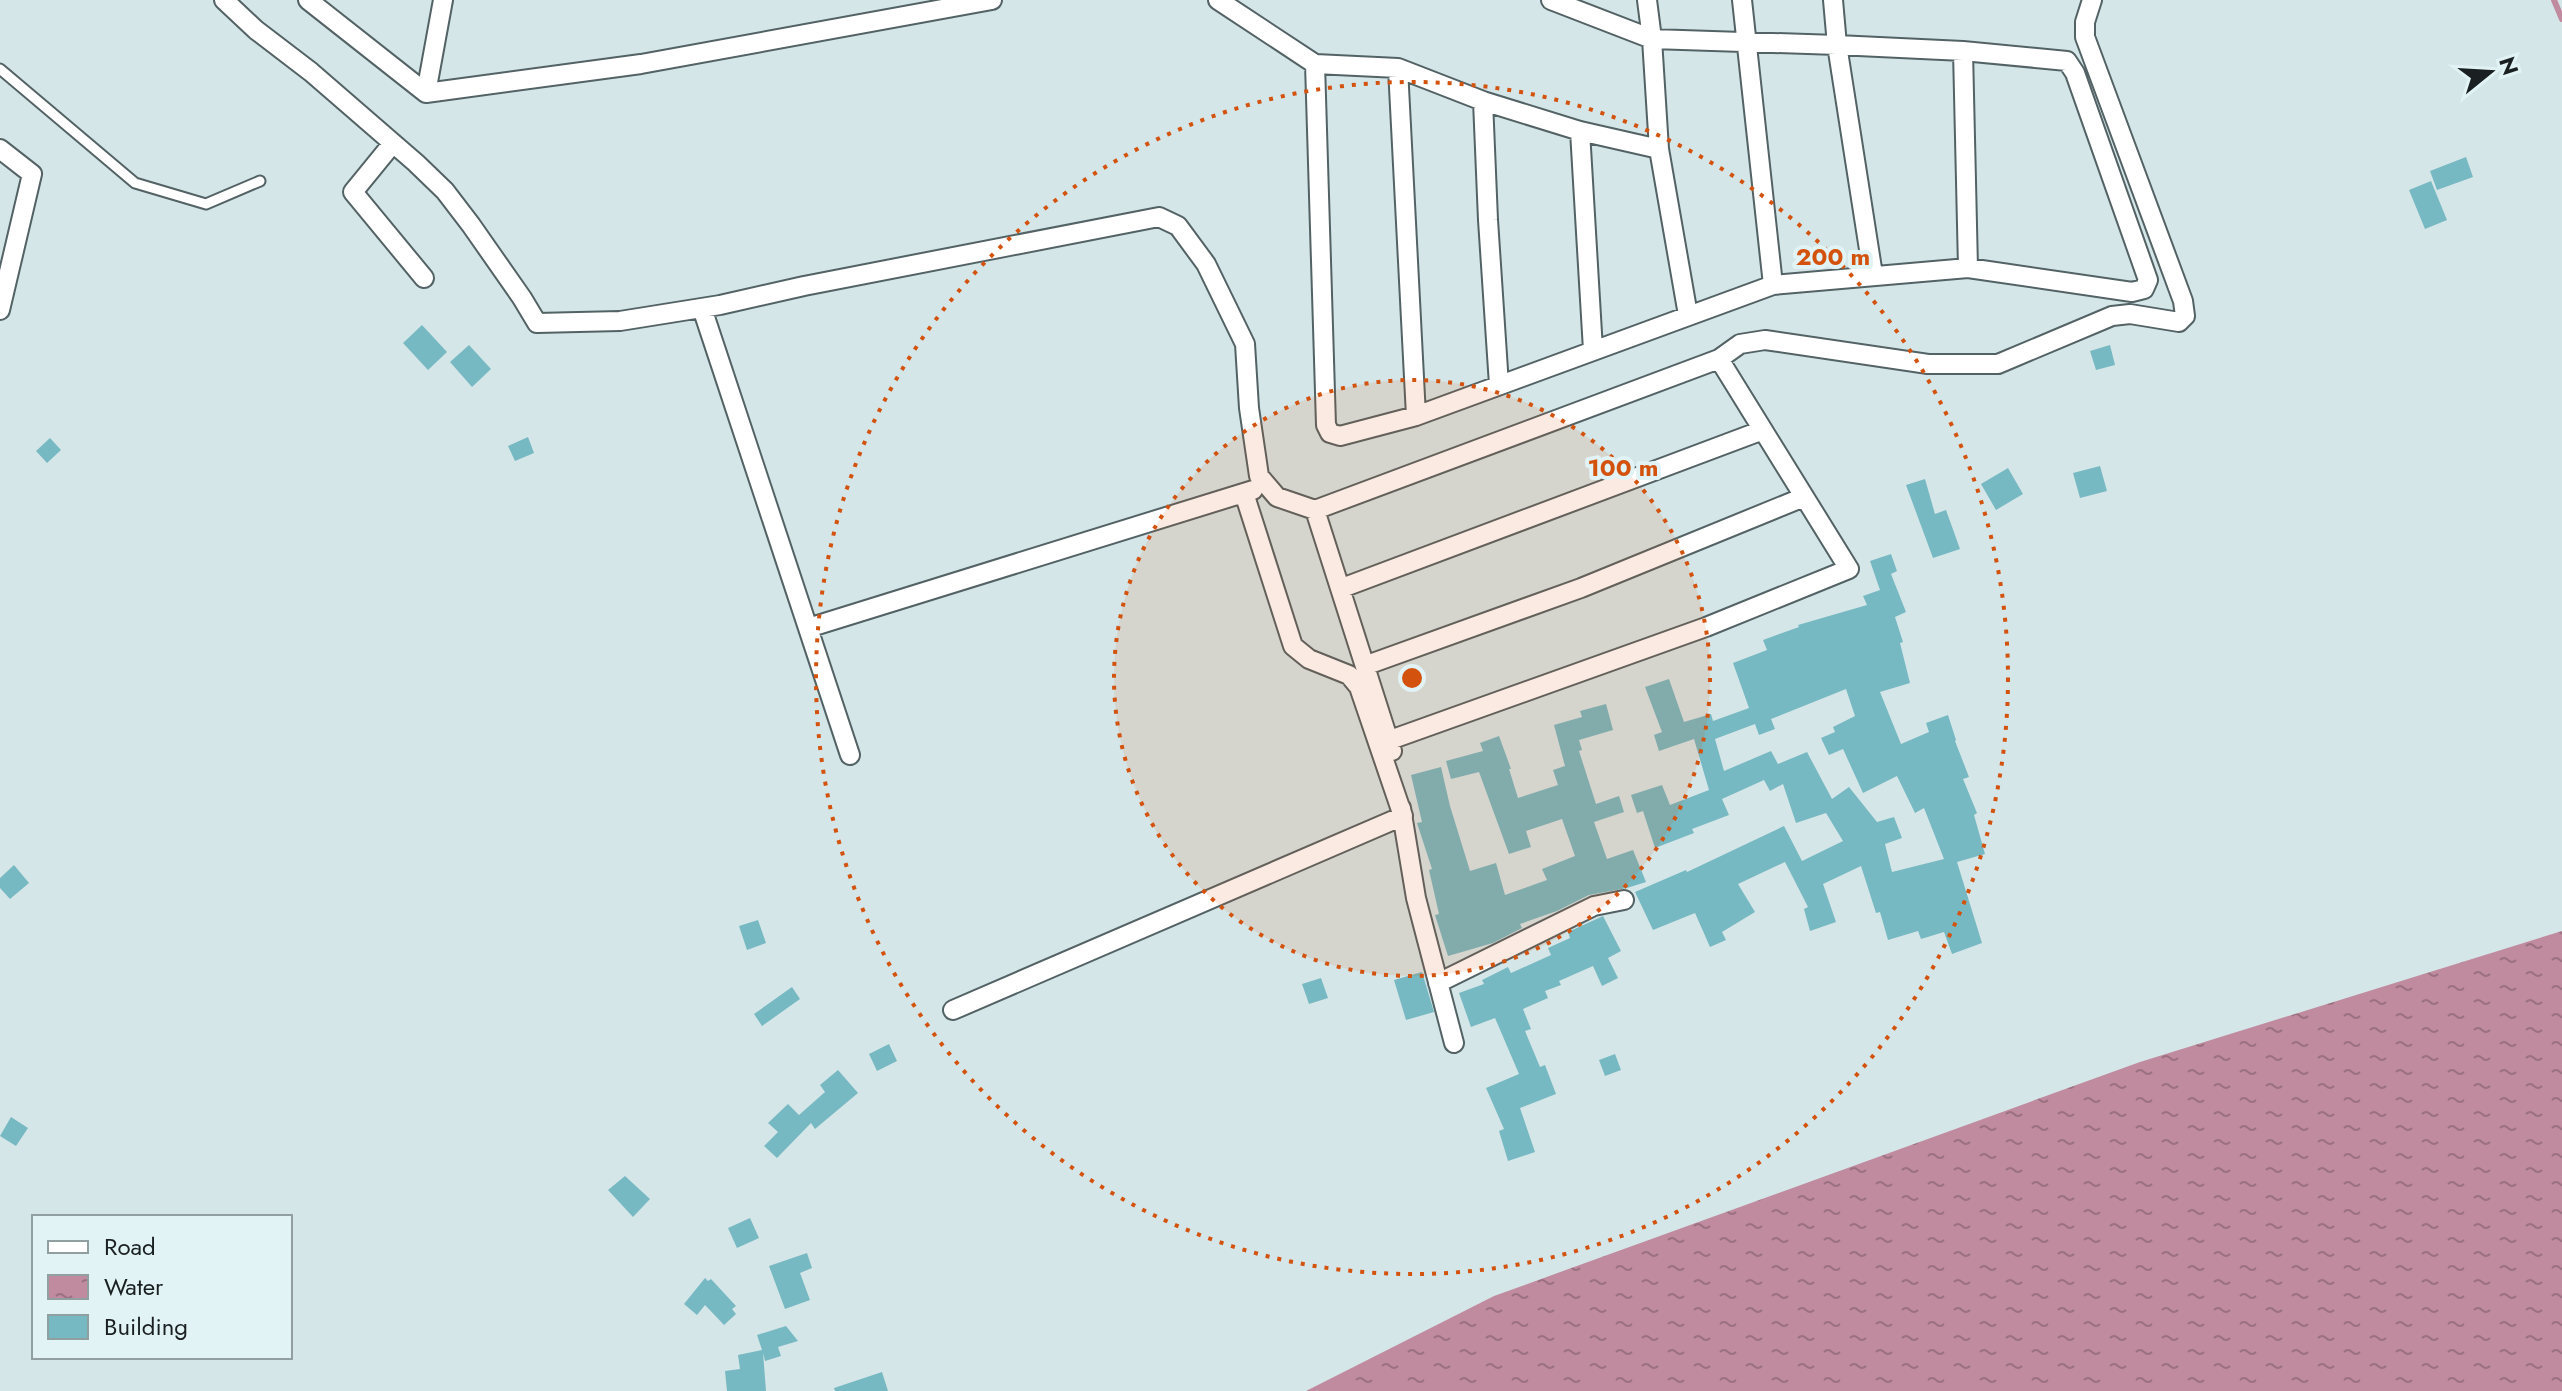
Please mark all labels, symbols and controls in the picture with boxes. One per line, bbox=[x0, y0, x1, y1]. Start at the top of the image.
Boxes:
north arrow bbox=[2450, 32, 2530, 112]
text: N bbox=[2491, 53, 2527, 79]
text: 200 m bbox=[1796, 239, 1870, 274]
text: 100 m bbox=[1588, 450, 1658, 485]
centre of rings bbox=[1398, 664, 1426, 692]
legend bbox=[32, 1215, 292, 1359]
text: Road bbox=[104, 1229, 156, 1264]
text: Water bbox=[104, 1269, 164, 1304]
text: Building bbox=[104, 1309, 188, 1344]

